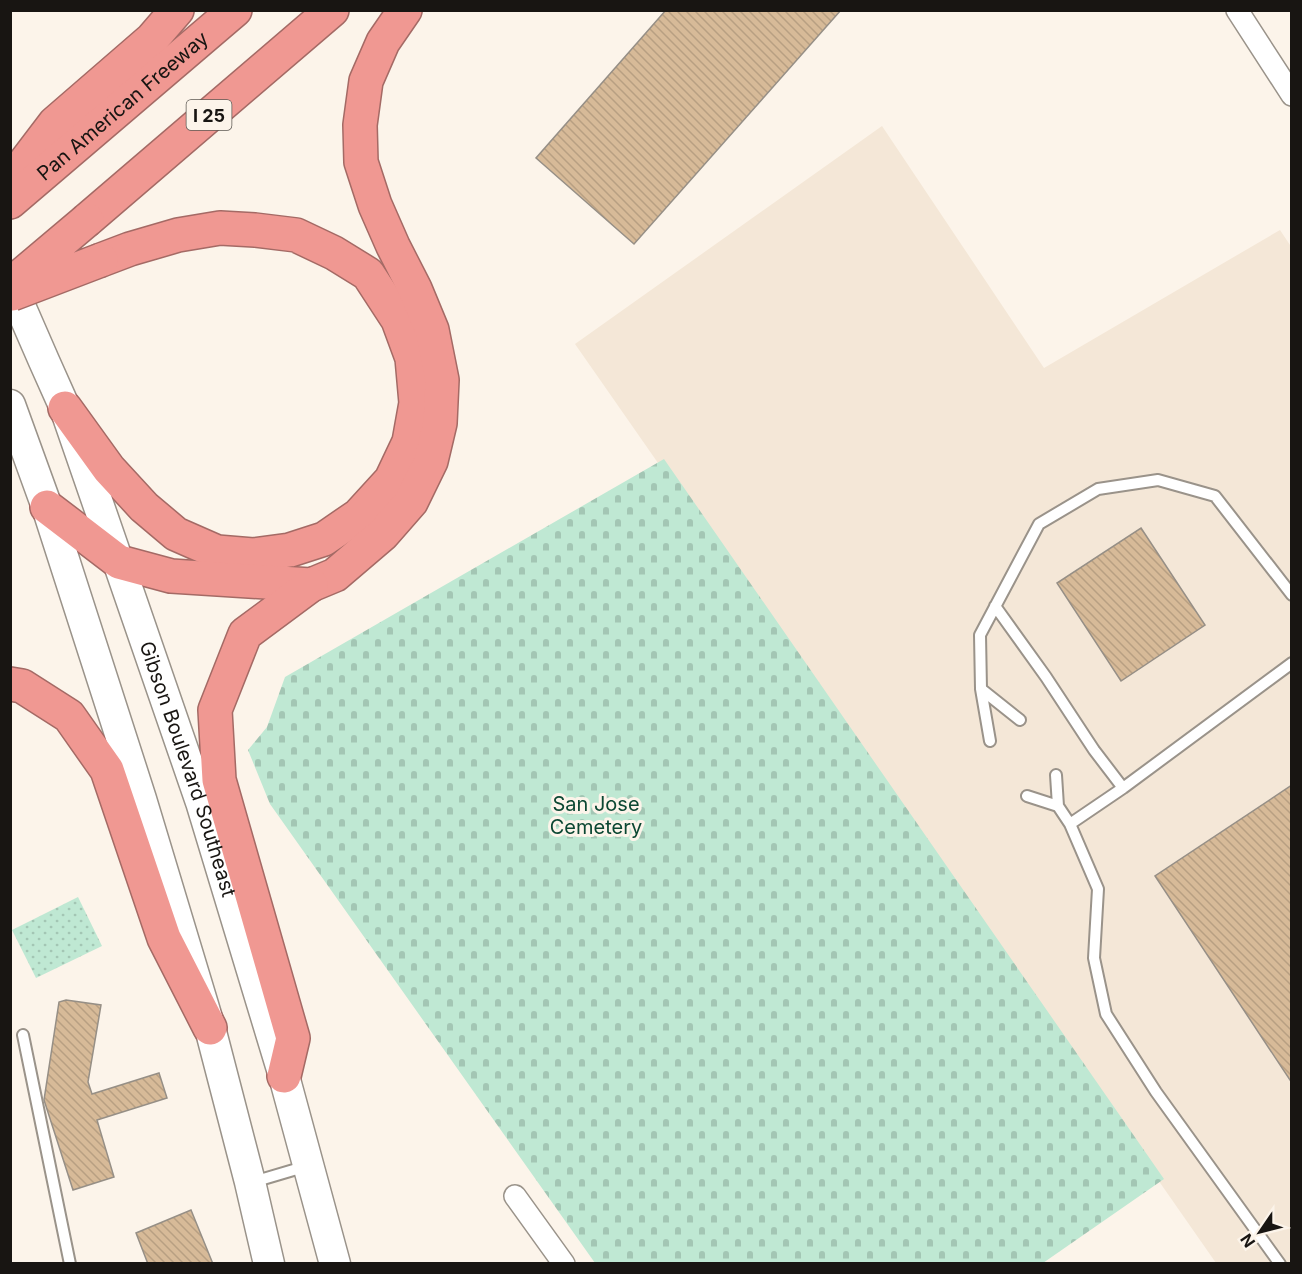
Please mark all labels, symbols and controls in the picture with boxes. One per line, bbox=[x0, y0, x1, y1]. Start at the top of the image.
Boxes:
street label: Pan American Freeway bbox=[32, 26, 213, 186]
road number: I 25 bbox=[186, 100, 232, 130]
street label: Gibson Boulevard Southeast bbox=[134, 638, 241, 900]
park label: San Jose Cemetery bbox=[550, 792, 642, 839]
north arrow bbox=[1230, 1202, 1290, 1262]
text: N bbox=[1236, 1230, 1259, 1251]

